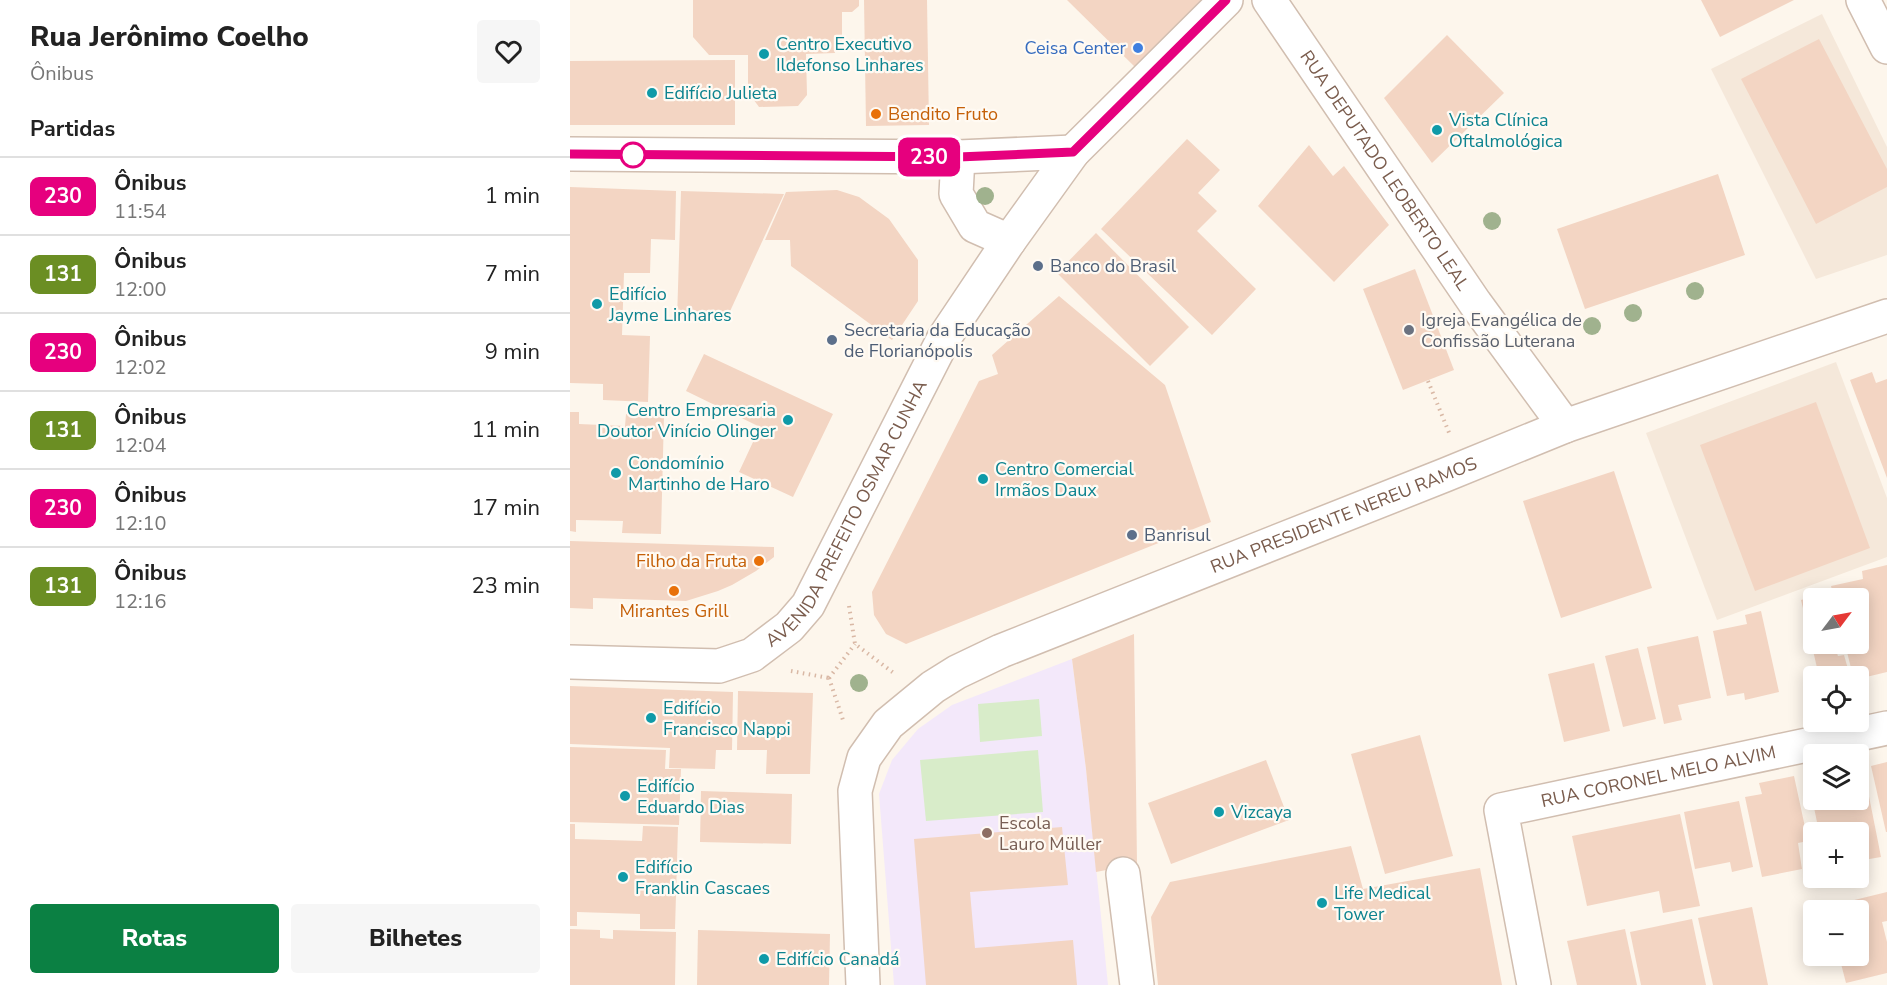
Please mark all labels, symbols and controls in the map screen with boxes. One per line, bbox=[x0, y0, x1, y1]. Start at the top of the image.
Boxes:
text: Rua Jerônimo Coelho bbox=[30, 18, 309, 56]
button: heart bbox=[477, 20, 540, 83]
place label: Centro Executivo Ildefonso Linhares bbox=[776, 32, 924, 77]
place label: Ceisa Center bbox=[1024, 36, 1127, 60]
marker: Ceisa Center bbox=[1131, 41, 1145, 55]
street label: RUA DEPUTADO LEOBERTO LEAL bbox=[1295, 46, 1475, 295]
marker: Centro Executivo Ildefonso Linhares bbox=[757, 47, 771, 61]
text: Ônibus bbox=[30, 60, 94, 87]
place label: Edifício Julieta bbox=[664, 81, 777, 105]
marker: Edifício Julieta bbox=[645, 86, 659, 100]
place label: Bendito Fruto bbox=[888, 102, 998, 126]
marker: Bendito Fruto bbox=[869, 107, 883, 121]
place label: Vista Clínica Oftalmológica bbox=[1448, 108, 1563, 153]
text: Partidas bbox=[30, 114, 115, 144]
marker: Vista Clínica Oftalmológica bbox=[1430, 123, 1444, 137]
line badge: 230 bbox=[894, 138, 964, 176]
unlabelled marker bbox=[620, 142, 646, 168]
text: 230 bbox=[910, 143, 948, 171]
text: Ônibus bbox=[114, 168, 186, 198]
text: 1 min bbox=[485, 181, 540, 211]
text: 230 bbox=[44, 182, 82, 210]
text: 11:54 bbox=[114, 198, 167, 225]
text: Ônibus bbox=[114, 246, 186, 276]
place label: Banco do Brasil bbox=[1050, 254, 1177, 278]
text: 7 min bbox=[485, 259, 540, 289]
marker: Banco do Brasil bbox=[1031, 259, 1045, 273]
text: 131 bbox=[44, 260, 82, 288]
text: 12:00 bbox=[114, 276, 167, 303]
place label: Edifício Jayme Linhares bbox=[608, 282, 732, 327]
marker: Edifício Jayme Linhares bbox=[590, 297, 604, 311]
place label: Igreja Evangélica de Confissão Luterana bbox=[1421, 308, 1582, 353]
place label: Secretaria da Educação de Florianópolis bbox=[844, 318, 1031, 363]
marker: Igreja Evangélica de Confissão Luterana bbox=[1402, 323, 1416, 337]
text: Ônibus bbox=[114, 324, 186, 354]
marker: Secretaria da Educação de Florianópolis bbox=[825, 333, 839, 347]
text: 9 min bbox=[485, 337, 540, 367]
text: 230 bbox=[44, 338, 82, 366]
text: 12:02 bbox=[114, 354, 167, 381]
street label: AVENIDA PREFEITO OSMAR CUNHA bbox=[761, 376, 933, 653]
place label: Centro Empresaria Doutor Vinício Olinger bbox=[597, 398, 777, 443]
text: Ônibus bbox=[114, 402, 186, 432]
marker: Centro Empresaria Doutor Vinício Olinger bbox=[781, 413, 795, 427]
text: 11 min bbox=[472, 415, 540, 445]
text: 131 bbox=[44, 416, 82, 444]
text: 12:04 bbox=[114, 432, 167, 459]
place label: Condomínio Martinho de Haro bbox=[628, 451, 770, 496]
street label: RUA PRESIDENTE NEREU RAMOS bbox=[1207, 451, 1481, 579]
place label: Centro Comercial Irmãos Daux bbox=[995, 457, 1134, 502]
marker: Condomínio Martinho de Haro bbox=[609, 466, 623, 480]
marker: Centro Comercial Irmãos Daux bbox=[976, 472, 990, 486]
text: Ônibus bbox=[114, 480, 186, 510]
text: 17 min bbox=[472, 493, 540, 523]
text: 230 bbox=[44, 494, 82, 522]
text: 12:10 bbox=[114, 510, 167, 537]
place label: Banrisul bbox=[1144, 523, 1211, 547]
marker: Banrisul bbox=[1125, 528, 1139, 542]
place label: Filho da Fruta bbox=[636, 549, 747, 573]
marker: Filho da Fruta bbox=[752, 554, 766, 568]
text: Ônibus bbox=[114, 558, 186, 588]
text: 23 min bbox=[472, 571, 540, 601]
text: 131 bbox=[44, 572, 82, 600]
marker: Mirantes Grill bbox=[667, 584, 681, 598]
text: 12:16 bbox=[114, 588, 167, 615]
north arrow bbox=[1803, 588, 1869, 654]
map controls bbox=[1803, 588, 1869, 966]
place label: Mirantes Grill bbox=[619, 599, 729, 623]
button: locate bbox=[1803, 666, 1869, 732]
place label: Edifício Francisco Nappi bbox=[663, 696, 791, 741]
marker: Edifício Francisco Nappi bbox=[644, 711, 658, 725]
street label: RUA CORONEL MELO ALVIM bbox=[1539, 740, 1778, 813]
button: layers bbox=[1803, 744, 1869, 810]
place label: Edifício Eduardo Dias bbox=[637, 774, 745, 819]
marker: Edifício Eduardo Dias bbox=[618, 789, 632, 803]
place label: Vizcaya bbox=[1230, 800, 1292, 824]
marker: Vizcaya bbox=[1212, 805, 1226, 819]
place label: Escola Lauro Müller bbox=[999, 811, 1102, 856]
button: + bbox=[1803, 822, 1869, 888]
marker: Escola Lauro Müller bbox=[980, 826, 994, 840]
place label: Edifício Franklin Cascaes bbox=[635, 855, 770, 900]
marker: Edifício Franklin Cascaes bbox=[616, 870, 630, 884]
place label: Life Medical Tower bbox=[1334, 881, 1431, 926]
marker: Life Medical Tower bbox=[1315, 896, 1329, 910]
button: − bbox=[1803, 900, 1869, 966]
button: Rotas bbox=[30, 904, 279, 973]
button: Bilhetes bbox=[291, 904, 540, 973]
place label: Edifício Canadá bbox=[776, 947, 900, 971]
marker: Edifício Canadá bbox=[757, 952, 771, 966]

